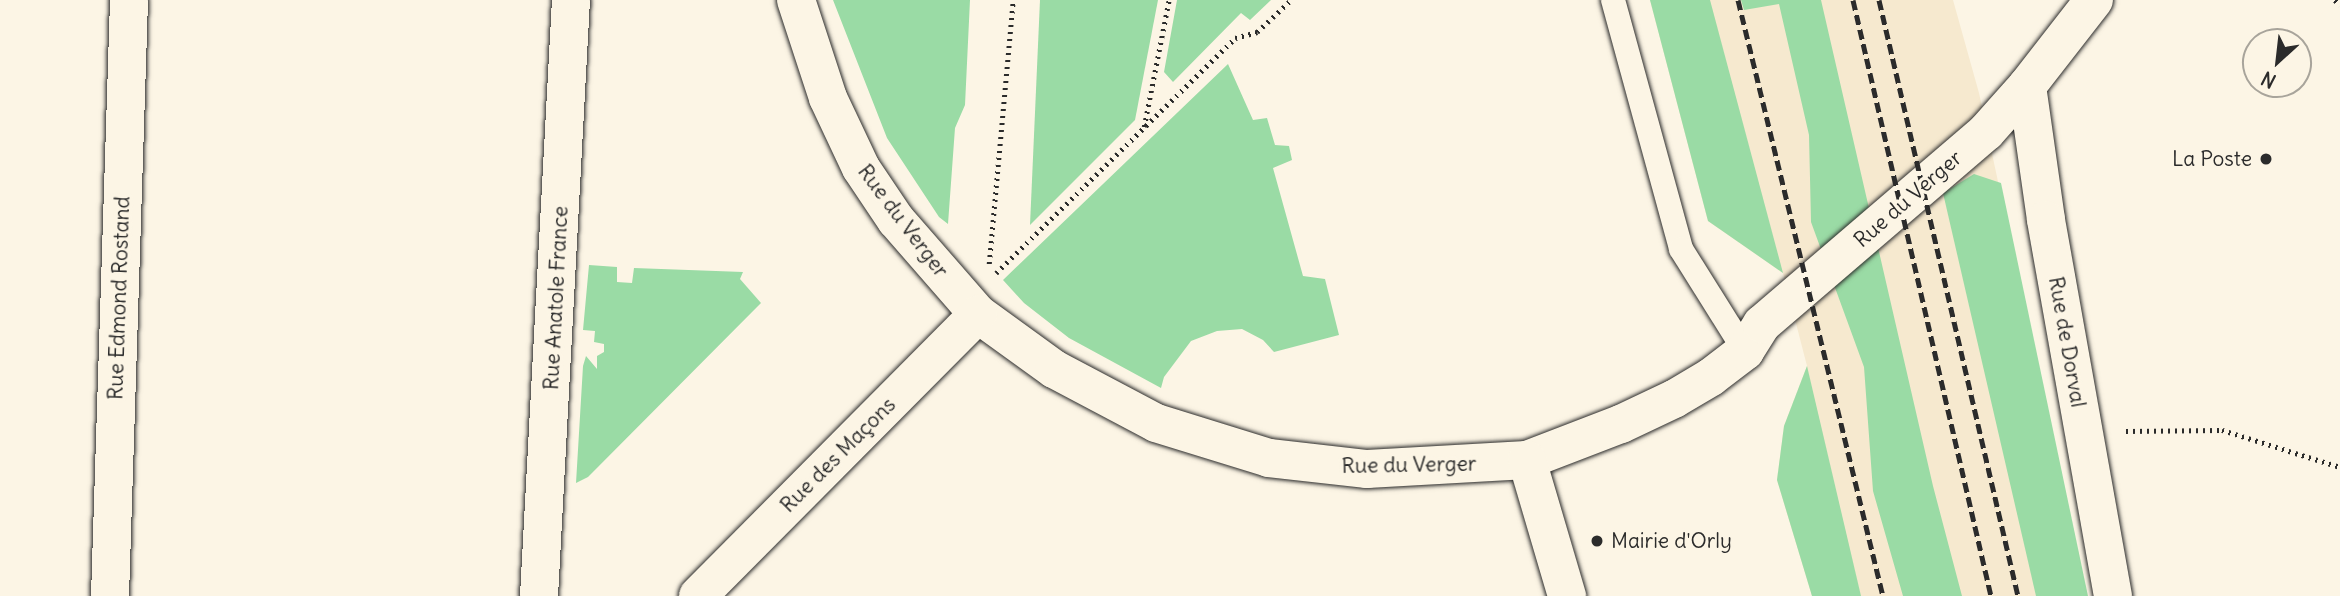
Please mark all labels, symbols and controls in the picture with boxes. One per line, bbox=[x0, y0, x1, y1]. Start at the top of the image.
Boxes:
north arrow bbox=[2242, 28, 2312, 98]
text: N bbox=[2257, 66, 2280, 94]
street label: Rue du Verger bbox=[1849, 145, 1967, 253]
place label: La Poste bbox=[2172, 146, 2252, 172]
marker: La Poste bbox=[2258, 151, 2274, 167]
street label: Rue du Verger bbox=[852, 160, 954, 282]
street label: Rue Edmond Rostand bbox=[103, 196, 135, 400]
street label: Rue Anatole France bbox=[539, 205, 573, 391]
street label: Rue de Dorval bbox=[2043, 275, 2091, 409]
street label: Rue des Maçons bbox=[775, 392, 901, 518]
street label: Rue du Verger bbox=[1341, 451, 1477, 479]
place label: Mairie d'Orly bbox=[1611, 528, 1732, 554]
marker: Mairie d'Orly bbox=[1589, 533, 1605, 549]

